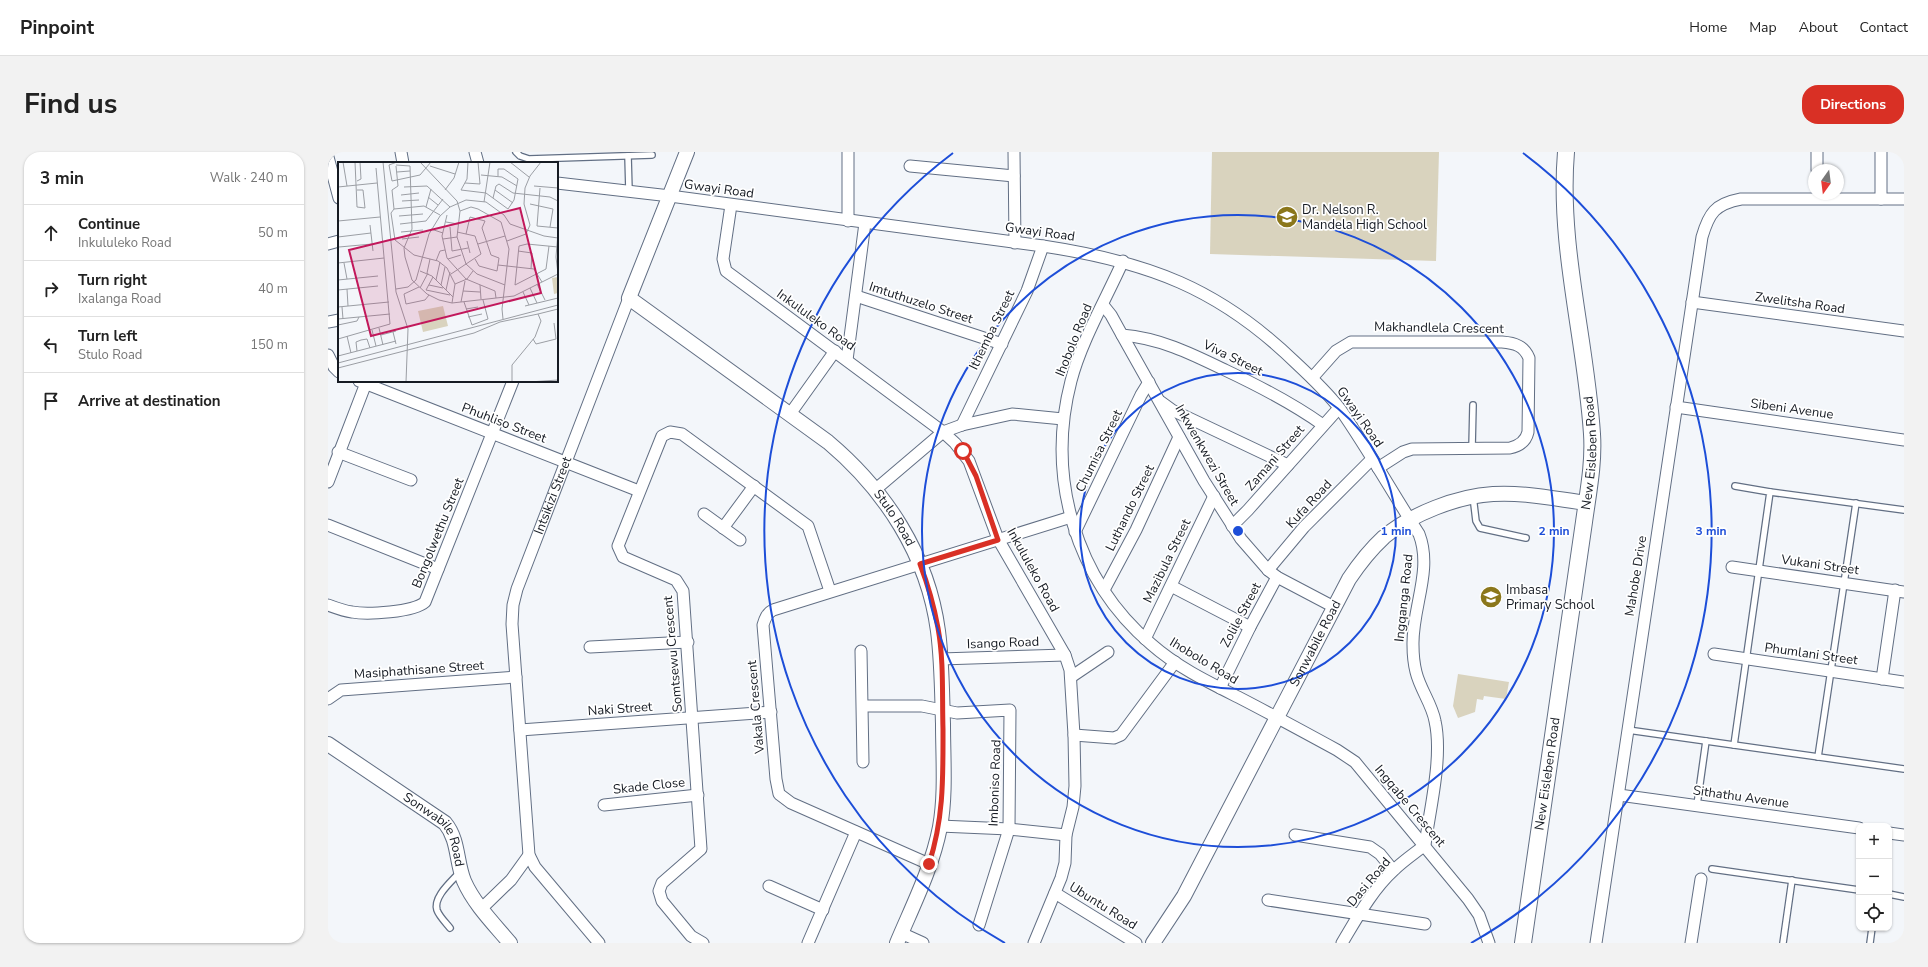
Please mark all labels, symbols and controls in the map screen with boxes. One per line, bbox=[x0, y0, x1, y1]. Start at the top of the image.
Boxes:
text: Pinpoint bbox=[20, 15, 94, 41]
text: Home bbox=[1689, 18, 1727, 37]
text: Map bbox=[1749, 18, 1777, 37]
text: About bbox=[1799, 18, 1838, 37]
text: Contact bbox=[1860, 18, 1908, 37]
text: Find us bbox=[24, 85, 118, 123]
button: Directions bbox=[1802, 85, 1904, 124]
inset map bbox=[338, 162, 558, 382]
north arrow bbox=[1808, 164, 1844, 200]
text: 3 min bbox=[40, 167, 84, 190]
text: Walk · 240 m bbox=[210, 169, 288, 187]
street label: Gwayi Road bbox=[683, 175, 755, 203]
place label: Dr. Nelson R. Mandela High School bbox=[1302, 201, 1427, 234]
school or university icon: Dr. Nelson R. Mandela High School bbox=[1274, 204, 1300, 230]
text: Continue bbox=[78, 214, 140, 234]
street label: Gwayi Road bbox=[1004, 218, 1076, 246]
icon: ahead bbox=[40, 222, 62, 244]
text: 50 m bbox=[258, 224, 288, 242]
text: Inkululeko Road bbox=[78, 234, 172, 252]
text: Turn right bbox=[78, 270, 147, 290]
icon: right bbox=[40, 278, 62, 300]
street label: Imtuthuzelo Street bbox=[867, 278, 976, 328]
text: 40 m bbox=[258, 280, 288, 298]
street label: Inkululeko Road bbox=[773, 285, 859, 355]
street label: Ithemba Street bbox=[965, 287, 1019, 373]
street label: Zwelitsha Road bbox=[1754, 288, 1846, 318]
text: Ixalanga Road bbox=[78, 290, 161, 308]
street label: Ihobolo Road bbox=[1051, 301, 1097, 379]
street label: Makhandlela Crescent bbox=[1374, 318, 1504, 338]
text: Turn left bbox=[78, 326, 137, 346]
icon: left bbox=[40, 334, 62, 356]
street label: Viva Street bbox=[1199, 335, 1266, 380]
text: 150 m bbox=[250, 336, 288, 354]
text: Stulo Road bbox=[78, 346, 142, 364]
street label: Gwayi Road bbox=[1332, 383, 1388, 451]
icon: arrive bbox=[40, 390, 62, 412]
text: Arrive at destination bbox=[78, 391, 221, 411]
street label: Sibeni Avenue bbox=[1749, 394, 1835, 424]
street label: New Eisleben Road bbox=[1577, 395, 1601, 511]
street label: Phuhliso Street bbox=[459, 399, 549, 448]
street label: Inkwenkwezi Street bbox=[1171, 401, 1244, 509]
street label: Chumisa Street bbox=[1071, 406, 1127, 495]
street label: Zamani Street bbox=[1241, 421, 1309, 495]
route start bbox=[954, 442, 972, 460]
street label: Intsikizi Street bbox=[530, 454, 576, 537]
street label: Luthando Street bbox=[1101, 461, 1159, 554]
street label: Bongolwethu Street bbox=[408, 475, 469, 591]
street label: Kufa Road bbox=[1282, 476, 1336, 532]
street label: Stulo Road bbox=[869, 486, 919, 549]
street label: Mazibula Street bbox=[1139, 516, 1195, 606]
text: 1 min bbox=[1380, 523, 1412, 539]
text: 2 min bbox=[1538, 523, 1570, 539]
text: 3 min bbox=[1695, 523, 1727, 539]
centre of rings bbox=[1231, 524, 1245, 538]
street label: Inkululeko Road bbox=[1002, 525, 1064, 615]
street label: Mahobe Drive bbox=[1621, 534, 1651, 618]
street label: Vukani Street bbox=[1779, 551, 1860, 579]
street label: Ingqanga Road bbox=[1390, 553, 1418, 643]
street label: Zolile Street bbox=[1216, 579, 1266, 651]
place label: Imbasa Primary School bbox=[1506, 581, 1595, 614]
school or university icon: Imbasa Primary School bbox=[1478, 584, 1504, 610]
street label: Somtsewu Crescent bbox=[659, 595, 687, 713]
street label: Sonwabile Road bbox=[1285, 597, 1345, 690]
street label: Isango Road bbox=[967, 633, 1039, 653]
street label: Ihobolo Road bbox=[1166, 633, 1242, 689]
street label: Phumlani Street bbox=[1763, 639, 1859, 670]
street label: Masiphathisane Street bbox=[353, 656, 485, 684]
street label: Vakala Crescent bbox=[743, 659, 769, 755]
street label: Naki Street bbox=[587, 698, 653, 720]
street label: New Eisleben Road bbox=[1530, 716, 1565, 831]
street label: Imboniso Road bbox=[984, 739, 1006, 827]
street label: Ingqabe Crescent bbox=[1370, 761, 1450, 851]
street label: Skade Close bbox=[612, 773, 686, 799]
street label: Sithathu Avenue bbox=[1692, 781, 1790, 813]
street label: Sonwabile Road bbox=[400, 788, 468, 868]
map controls bbox=[1856, 823, 1892, 931]
button: + bbox=[1856, 823, 1892, 859]
street label: Dasi Road bbox=[1343, 853, 1395, 911]
route end bbox=[920, 855, 938, 873]
button: − bbox=[1856, 859, 1892, 895]
street label: Ubuntu Road bbox=[1066, 878, 1140, 934]
button: locate bbox=[1856, 895, 1892, 931]

